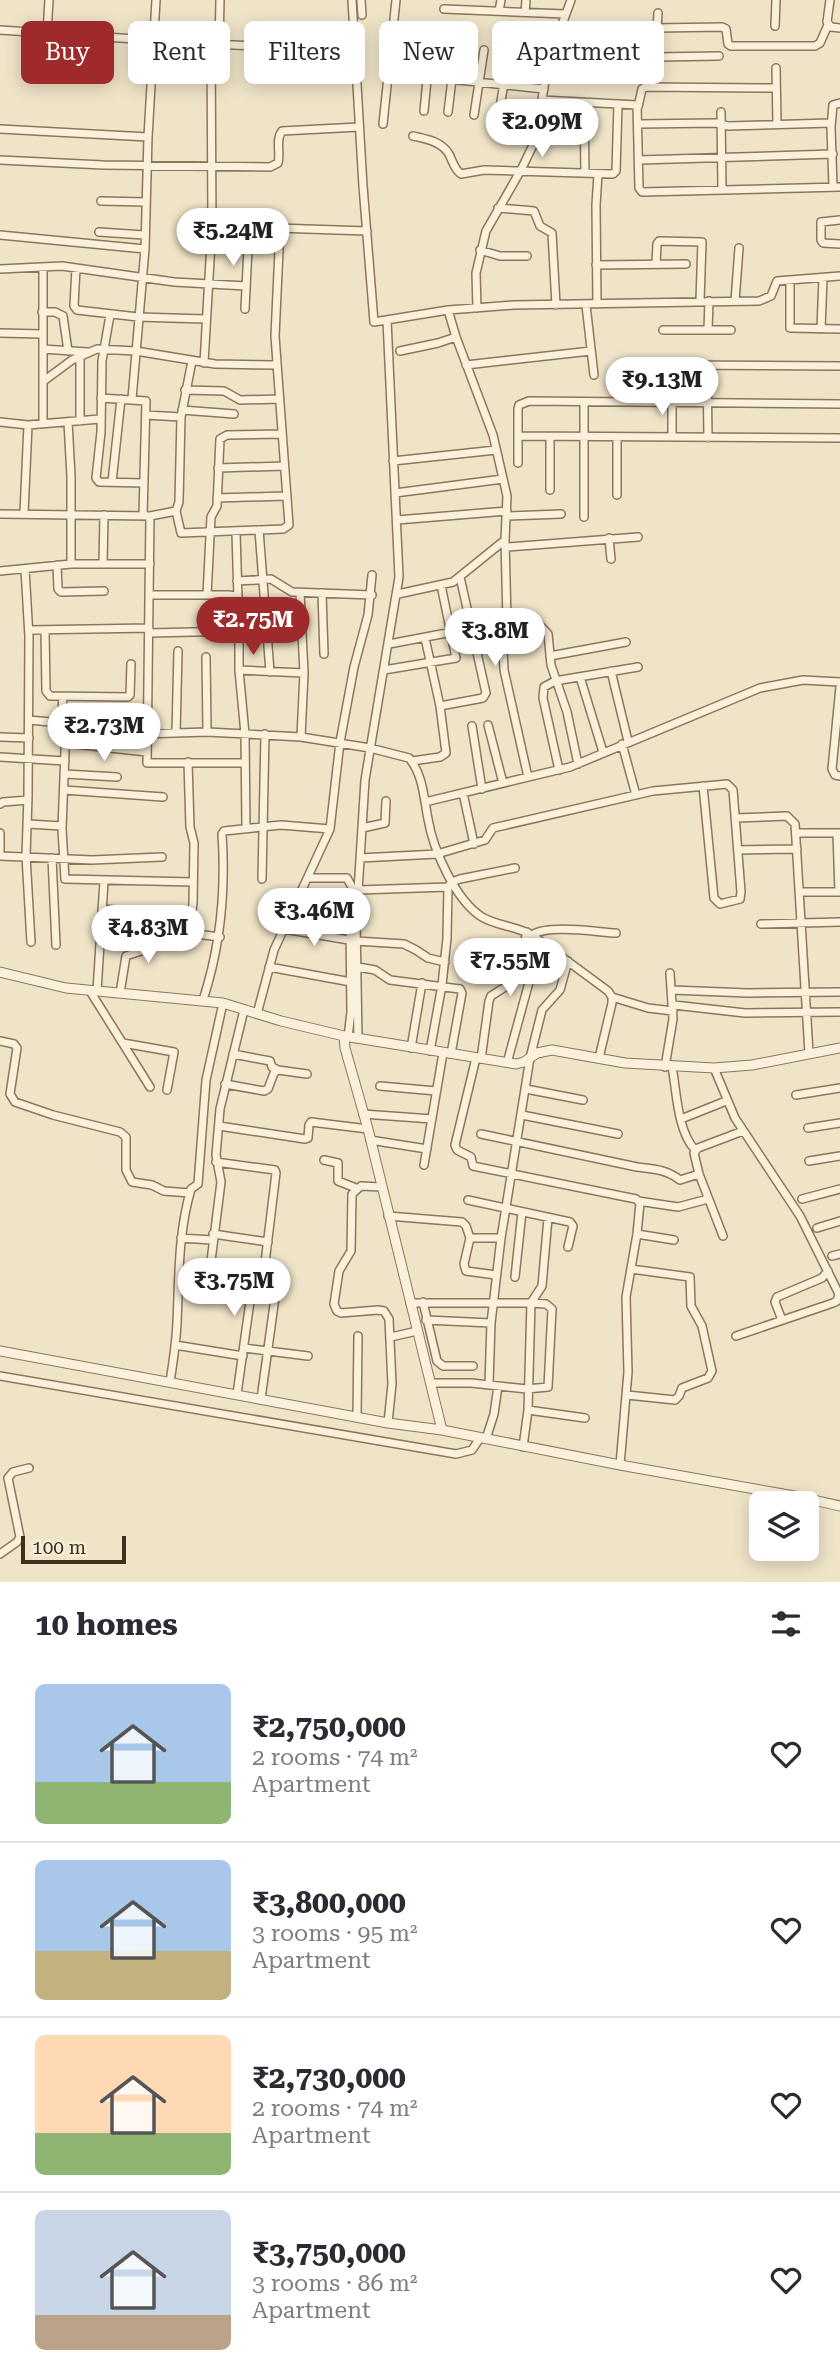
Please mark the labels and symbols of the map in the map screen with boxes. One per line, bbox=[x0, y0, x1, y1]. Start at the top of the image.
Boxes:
pin: ₹2.09M bbox=[485, 100, 599, 159]
pin: ₹5.24M bbox=[176, 208, 290, 268]
pin: ₹9.13M bbox=[605, 358, 719, 417]
pin: ₹2.75M bbox=[196, 598, 310, 657]
pin: ₹3.8M bbox=[446, 608, 544, 668]
pin: ₹2.73M bbox=[47, 704, 161, 763]
pin: ₹3.46M bbox=[257, 888, 371, 948]
pin: ₹4.83M bbox=[91, 906, 205, 965]
pin: ₹7.55M bbox=[453, 939, 567, 998]
pin: ₹3.75M bbox=[177, 1258, 291, 1318]
scale bar bbox=[21, 1533, 126, 1565]

